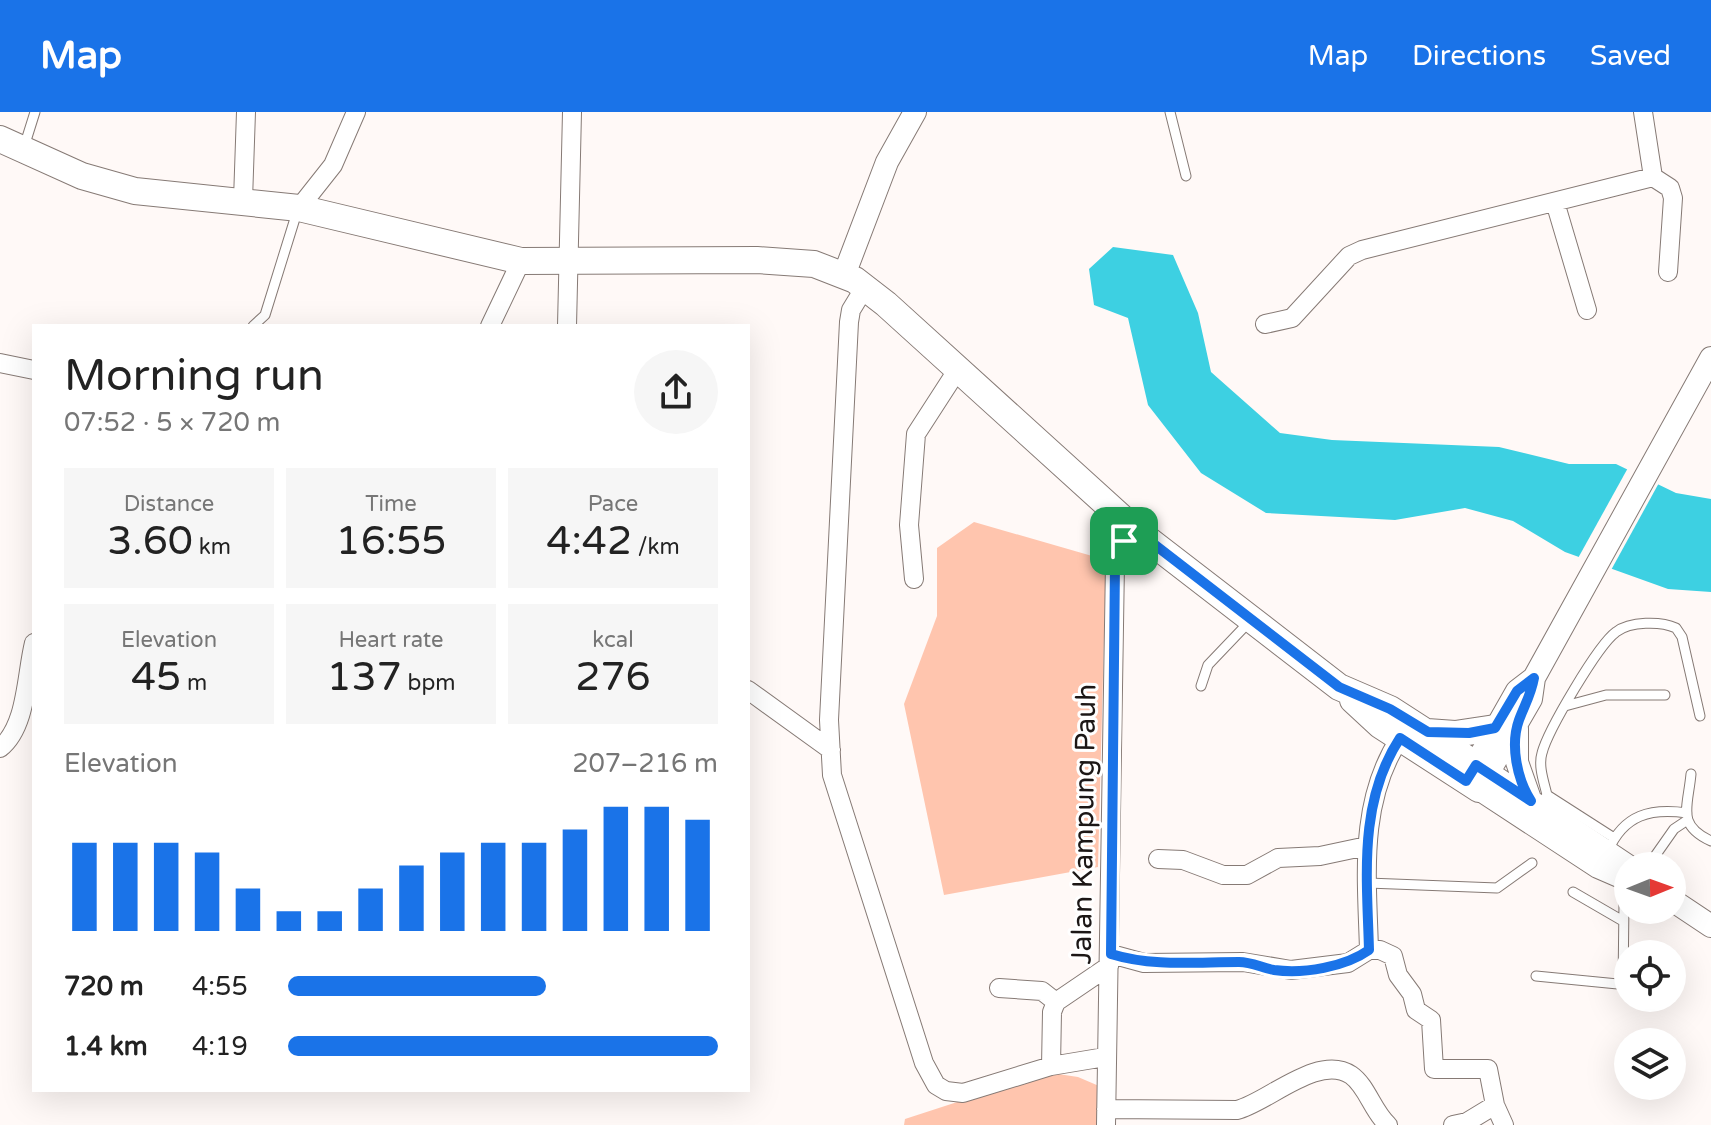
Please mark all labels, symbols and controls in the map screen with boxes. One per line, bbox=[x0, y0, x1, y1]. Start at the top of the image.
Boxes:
text: Map bbox=[40, 33, 122, 79]
text: Map bbox=[1308, 39, 1368, 73]
text: Directions bbox=[1412, 39, 1546, 73]
text: Saved bbox=[1590, 39, 1671, 73]
text: Morning run bbox=[64, 350, 324, 403]
button: share bbox=[634, 350, 718, 434]
text: 07:52 · 5 × 720 m bbox=[64, 407, 280, 438]
text: Distance bbox=[124, 491, 214, 517]
text: Time bbox=[365, 491, 417, 517]
text: Pace bbox=[588, 491, 638, 517]
pin bbox=[1090, 507, 1158, 575]
text: 3.60 bbox=[107, 517, 193, 565]
text: 16:55 bbox=[336, 517, 446, 565]
text: 4:42 bbox=[546, 517, 632, 565]
icon: arrive bbox=[1102, 519, 1146, 563]
text: km bbox=[193, 534, 231, 560]
text: /km bbox=[632, 534, 680, 560]
text: Elevation bbox=[121, 627, 217, 653]
text: Heart rate bbox=[339, 627, 443, 653]
text: kcal bbox=[592, 627, 634, 653]
text: 45 bbox=[131, 653, 181, 701]
text: 137 bbox=[326, 653, 402, 701]
text: 276 bbox=[575, 653, 651, 701]
text: m bbox=[181, 670, 207, 696]
text: bpm bbox=[402, 670, 456, 696]
street label: Jalan Kampung Pauh bbox=[1065, 683, 1103, 965]
text: Elevation bbox=[64, 748, 178, 779]
text: 207–216 m bbox=[572, 748, 718, 779]
north arrow bbox=[1614, 852, 1686, 924]
map controls bbox=[1614, 852, 1686, 1100]
button: locate bbox=[1614, 940, 1686, 1012]
text: 720 m bbox=[64, 971, 144, 1002]
text: 4:55 bbox=[192, 971, 248, 1002]
button: layers bbox=[1614, 1028, 1686, 1100]
text: 1.4 km bbox=[64, 1031, 148, 1062]
text: 4:19 bbox=[192, 1031, 248, 1062]

